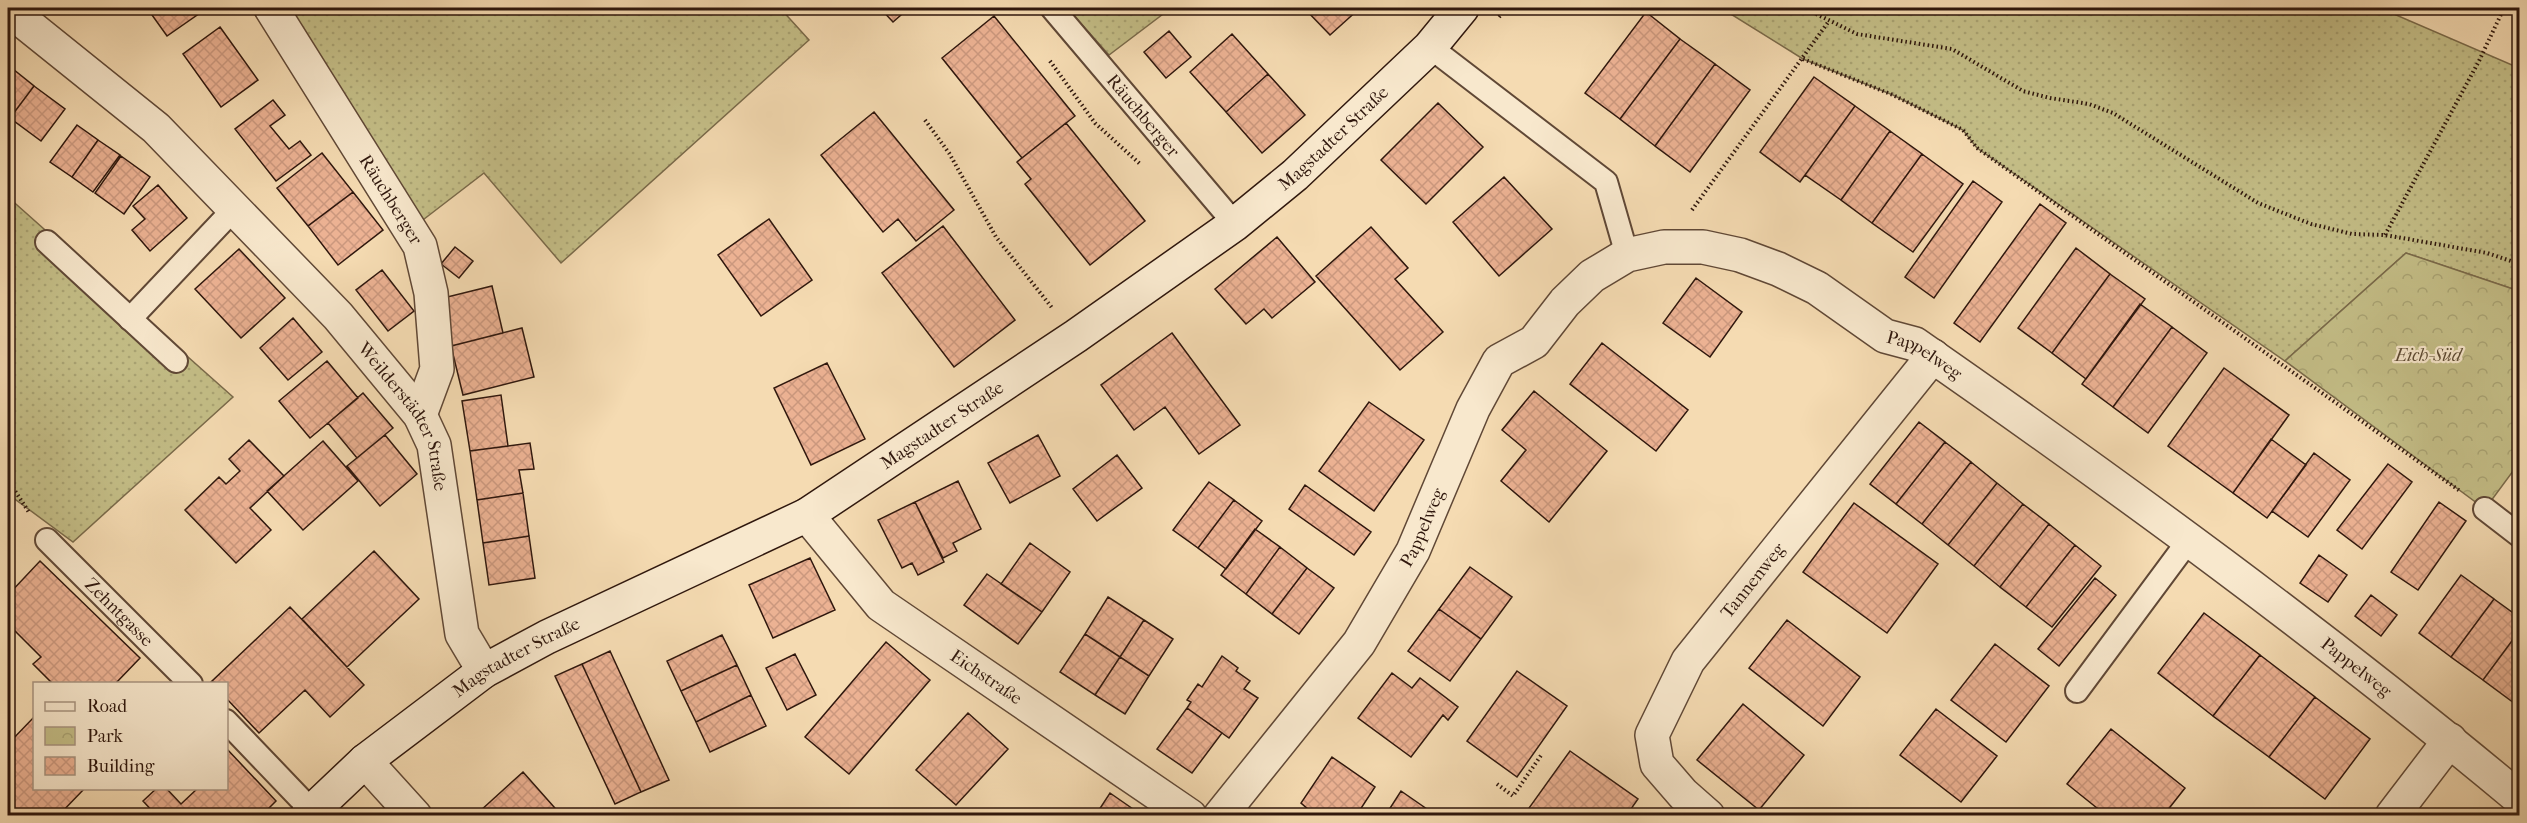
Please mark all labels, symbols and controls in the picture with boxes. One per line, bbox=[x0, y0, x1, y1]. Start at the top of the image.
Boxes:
street label: Räuchberger bbox=[1102, 70, 1184, 161]
street label: Magstadter Straße bbox=[1274, 82, 1393, 195]
street label: Räuchberger bbox=[355, 151, 427, 249]
street label: Pappelweg bbox=[1884, 326, 1966, 384]
street label: Weilderstädter Straße bbox=[353, 337, 451, 492]
park label: Eich-Süd bbox=[2394, 345, 2464, 366]
street label: Magstadter Straße bbox=[877, 377, 1007, 474]
street label: Pappelweg bbox=[1396, 485, 1449, 571]
street label: Tannenweg bbox=[1716, 538, 1789, 622]
street label: Zehntgasse bbox=[81, 574, 158, 651]
street label: Magstadter Straße bbox=[448, 613, 583, 701]
street label: Pappelweg bbox=[2317, 633, 2396, 701]
street label: Eichstraße bbox=[946, 645, 1026, 709]
legend bbox=[33, 682, 228, 790]
text: Road bbox=[87, 696, 127, 717]
text: Park bbox=[87, 726, 124, 747]
text: Building bbox=[87, 756, 155, 777]

